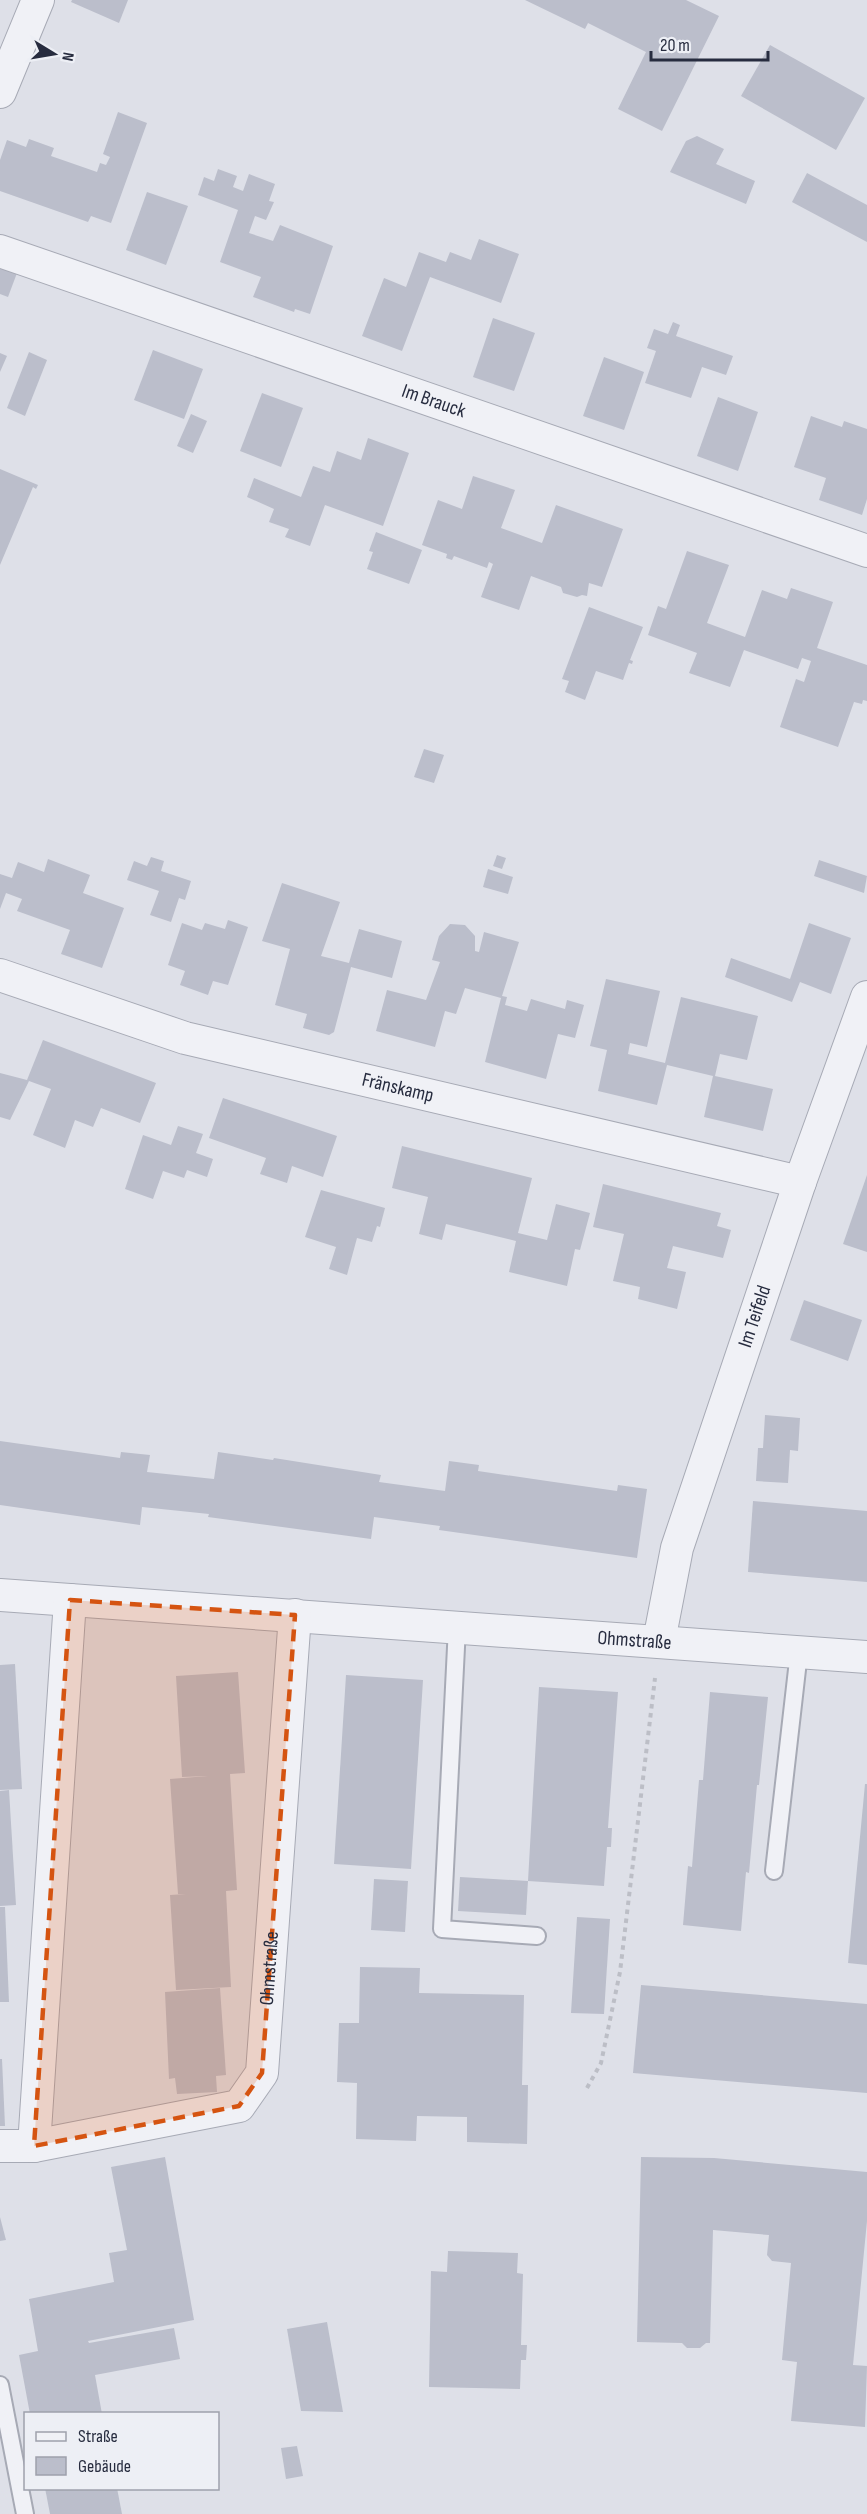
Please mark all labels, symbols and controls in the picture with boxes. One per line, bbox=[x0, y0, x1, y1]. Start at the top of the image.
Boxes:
north arrow bbox=[24, 24, 84, 84]
scale bar bbox=[651, 24, 768, 62]
text: 20 m bbox=[660, 35, 690, 56]
text: N bbox=[57, 51, 77, 63]
street label: Im Brauck bbox=[399, 379, 469, 423]
street label: Fränskamp bbox=[360, 1068, 436, 1108]
street label: Im Teifeld bbox=[733, 1282, 776, 1351]
street label: Ohmstraße bbox=[597, 1626, 672, 1655]
street label: Ohmstraße bbox=[255, 1931, 284, 2006]
legend bbox=[24, 2412, 219, 2490]
text: Straße bbox=[78, 2426, 118, 2447]
text: Gebäude bbox=[78, 2456, 131, 2477]

